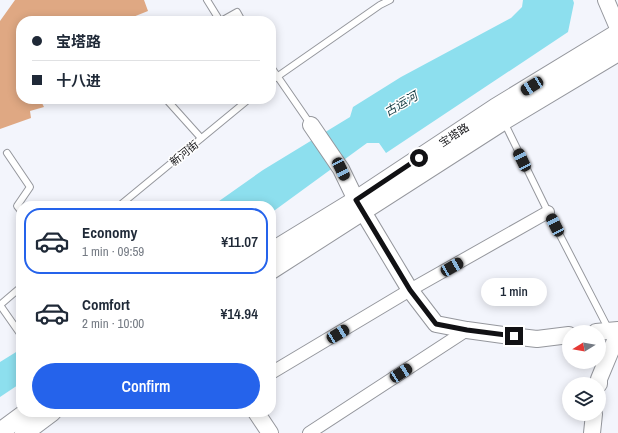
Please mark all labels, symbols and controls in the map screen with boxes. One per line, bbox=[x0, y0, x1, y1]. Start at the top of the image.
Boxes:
text: 宝塔路 bbox=[56, 31, 101, 52]
text: 十八进 bbox=[56, 70, 101, 91]
car bbox=[519, 75, 545, 97]
water label: 古运河 bbox=[381, 87, 422, 120]
street label: 宝塔路 bbox=[436, 120, 472, 150]
street label: 新河街 bbox=[167, 137, 201, 169]
car bbox=[511, 147, 533, 173]
route start bbox=[410, 149, 428, 167]
car bbox=[330, 156, 352, 182]
car bbox=[544, 212, 566, 238]
text: Economy bbox=[82, 222, 137, 243]
icon: car bbox=[34, 223, 70, 259]
text: ¥11.07 bbox=[221, 231, 258, 252]
text: 1 min · 09:59 bbox=[82, 243, 144, 260]
car bbox=[439, 256, 465, 278]
callout: 1 min bbox=[481, 278, 547, 306]
text: 1 min bbox=[500, 283, 528, 300]
text: Comfort bbox=[82, 294, 130, 315]
icon: car bbox=[34, 295, 70, 331]
text: ¥14.94 bbox=[220, 303, 258, 324]
text: 2 min · 10:00 bbox=[82, 315, 144, 332]
car bbox=[325, 323, 351, 345]
north arrow bbox=[562, 325, 606, 369]
map controls bbox=[562, 325, 606, 421]
route end bbox=[505, 327, 523, 345]
car bbox=[388, 361, 414, 385]
button: Confirm bbox=[32, 363, 260, 409]
button: layers bbox=[562, 377, 606, 421]

